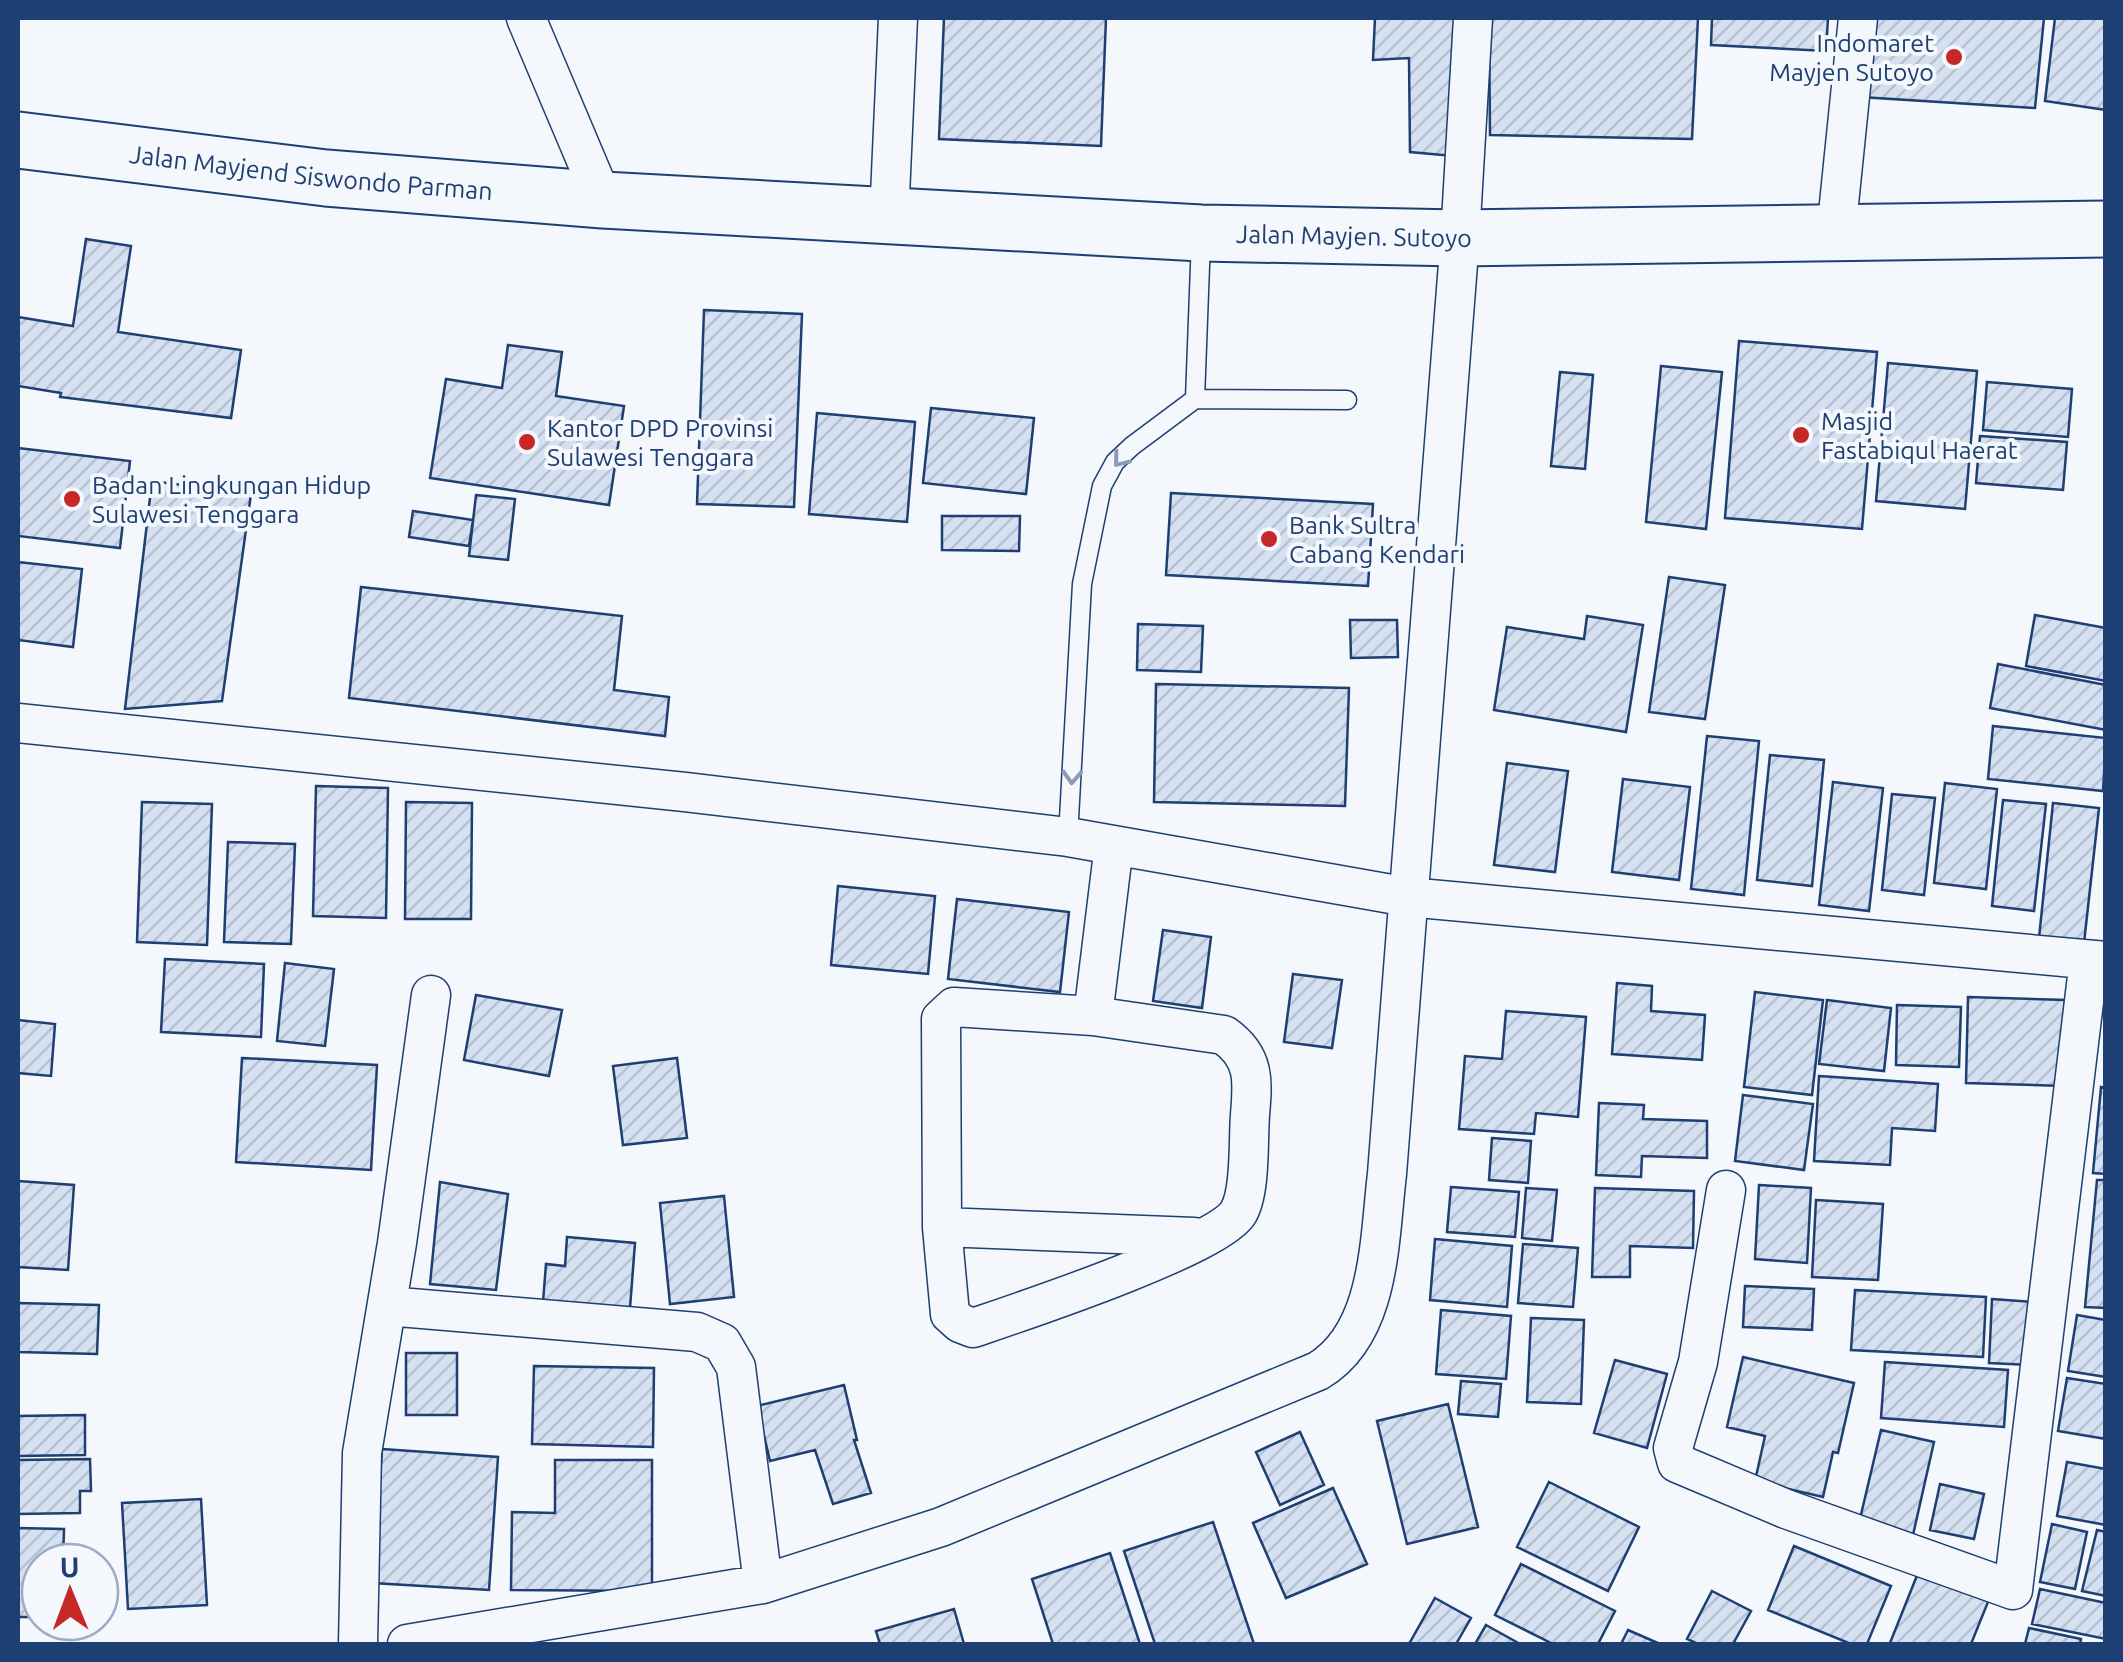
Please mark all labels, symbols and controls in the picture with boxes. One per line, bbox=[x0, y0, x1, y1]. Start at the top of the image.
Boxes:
place label: Indomaret Mayjen Sutoyo bbox=[1769, 29, 1934, 86]
marker: Indomaret Mayjen Sutoyo bbox=[1943, 46, 1965, 68]
street label: Jalan Mayjend Siswondo Parman bbox=[128, 140, 494, 205]
street label: Jalan Mayjen. Sutoyo bbox=[1236, 220, 1472, 252]
place label: Masjid Fastabiqul Haerat bbox=[1821, 407, 2018, 464]
place label: Kantor DPD Provinsi Sulawesi Tenggara bbox=[547, 414, 773, 471]
marker: Masjid Fastabiqul Haerat bbox=[1790, 424, 1812, 446]
marker: Kantor DPD Provinsi Sulawesi Tenggara bbox=[516, 431, 538, 453]
one-way arrow bbox=[1114, 449, 1132, 467]
place label: Badan Lingkungan Hidup Sulawesi Tenggara bbox=[92, 471, 371, 528]
marker: Badan Lingkungan Hidup Sulawesi Tenggara bbox=[61, 488, 83, 510]
place label: Bank Sultra Cabang Kendari bbox=[1289, 511, 1465, 568]
marker: Bank Sultra Cabang Kendari bbox=[1258, 528, 1280, 550]
one-way arrow bbox=[1062, 769, 1083, 785]
north arrow bbox=[20, 1542, 120, 1642]
text: U bbox=[59, 1551, 80, 1582]

